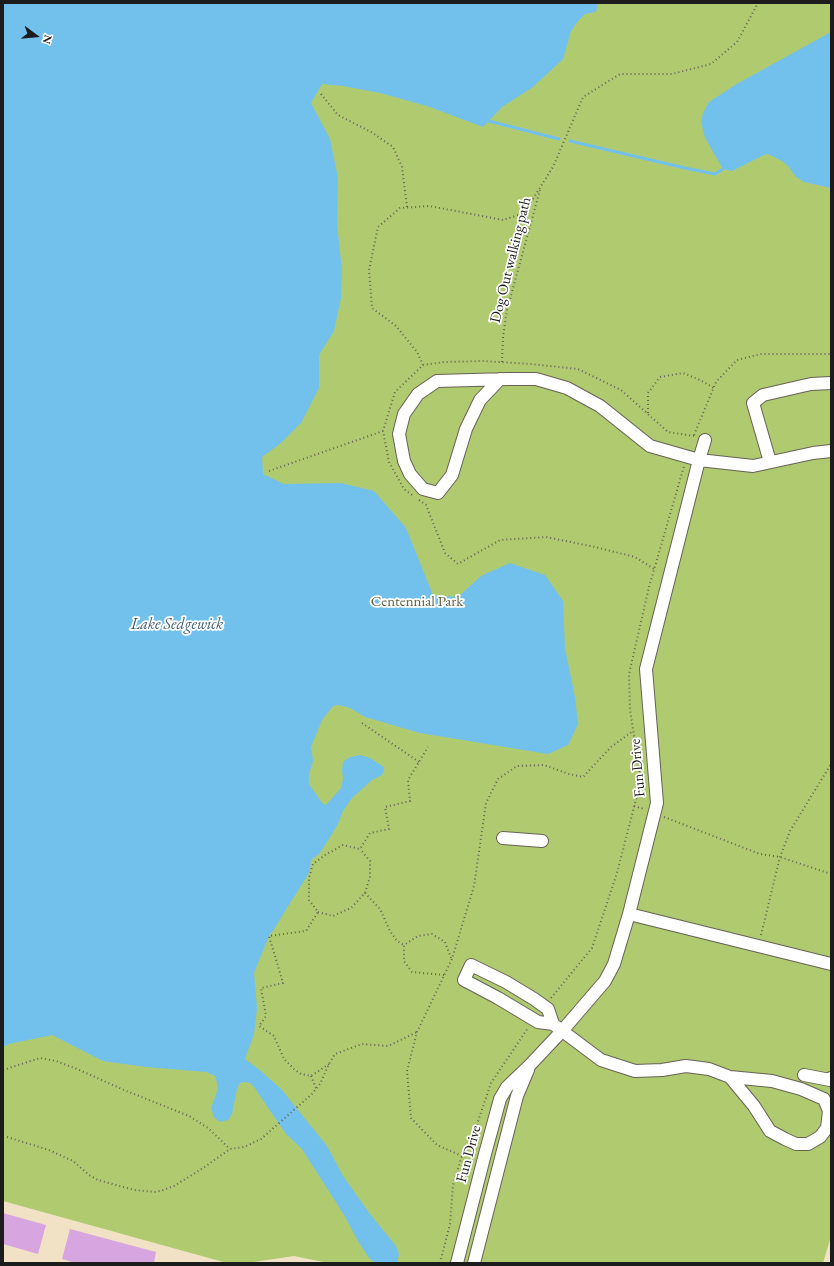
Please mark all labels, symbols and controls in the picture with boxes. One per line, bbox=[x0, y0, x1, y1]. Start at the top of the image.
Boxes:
north arrow bbox=[16, 16, 56, 56]
text: N bbox=[40, 33, 55, 46]
street label: Dog Out walking path bbox=[487, 195, 535, 325]
park label: Centennial Park bbox=[371, 593, 463, 611]
water label: Lake Sedgewick bbox=[131, 615, 223, 635]
street label: Fun Drive bbox=[626, 738, 650, 798]
street label: Fun Drive bbox=[453, 1123, 485, 1185]

